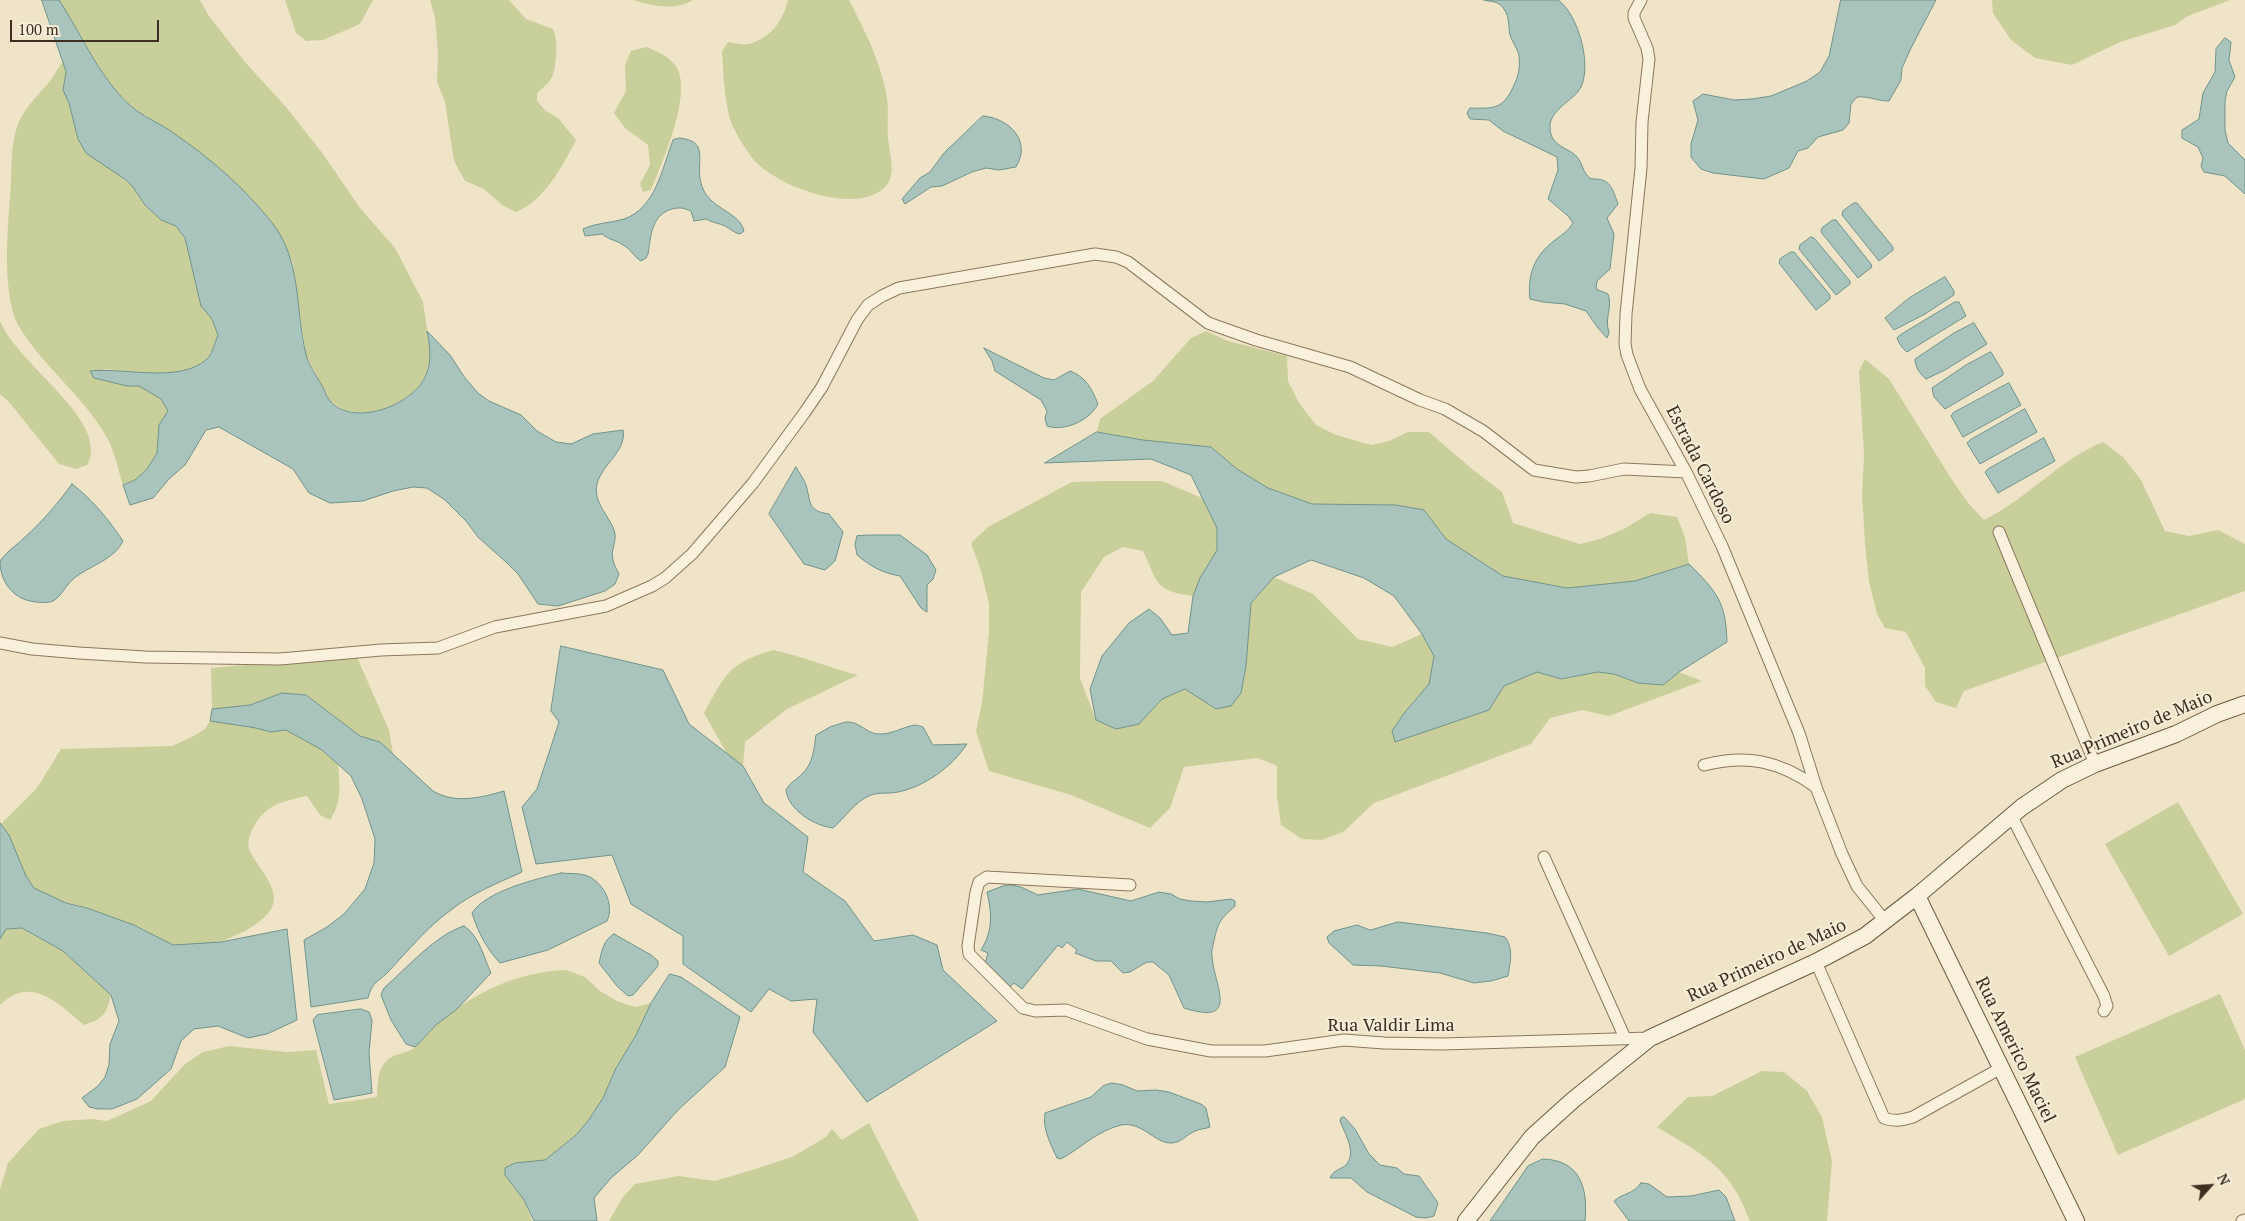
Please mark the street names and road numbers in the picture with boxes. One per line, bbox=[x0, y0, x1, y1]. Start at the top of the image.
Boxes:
street label: Estrada Cardoso bbox=[1661, 402, 1739, 528]
street label: Rua Primeiro de Maio bbox=[2048, 686, 2216, 774]
street label: Rua Primeiro de Maio bbox=[1684, 915, 1850, 1007]
street label: Rua Americo Maciel bbox=[1970, 973, 2060, 1127]
street label: Rua Valdir Lima bbox=[1327, 1015, 1455, 1037]

